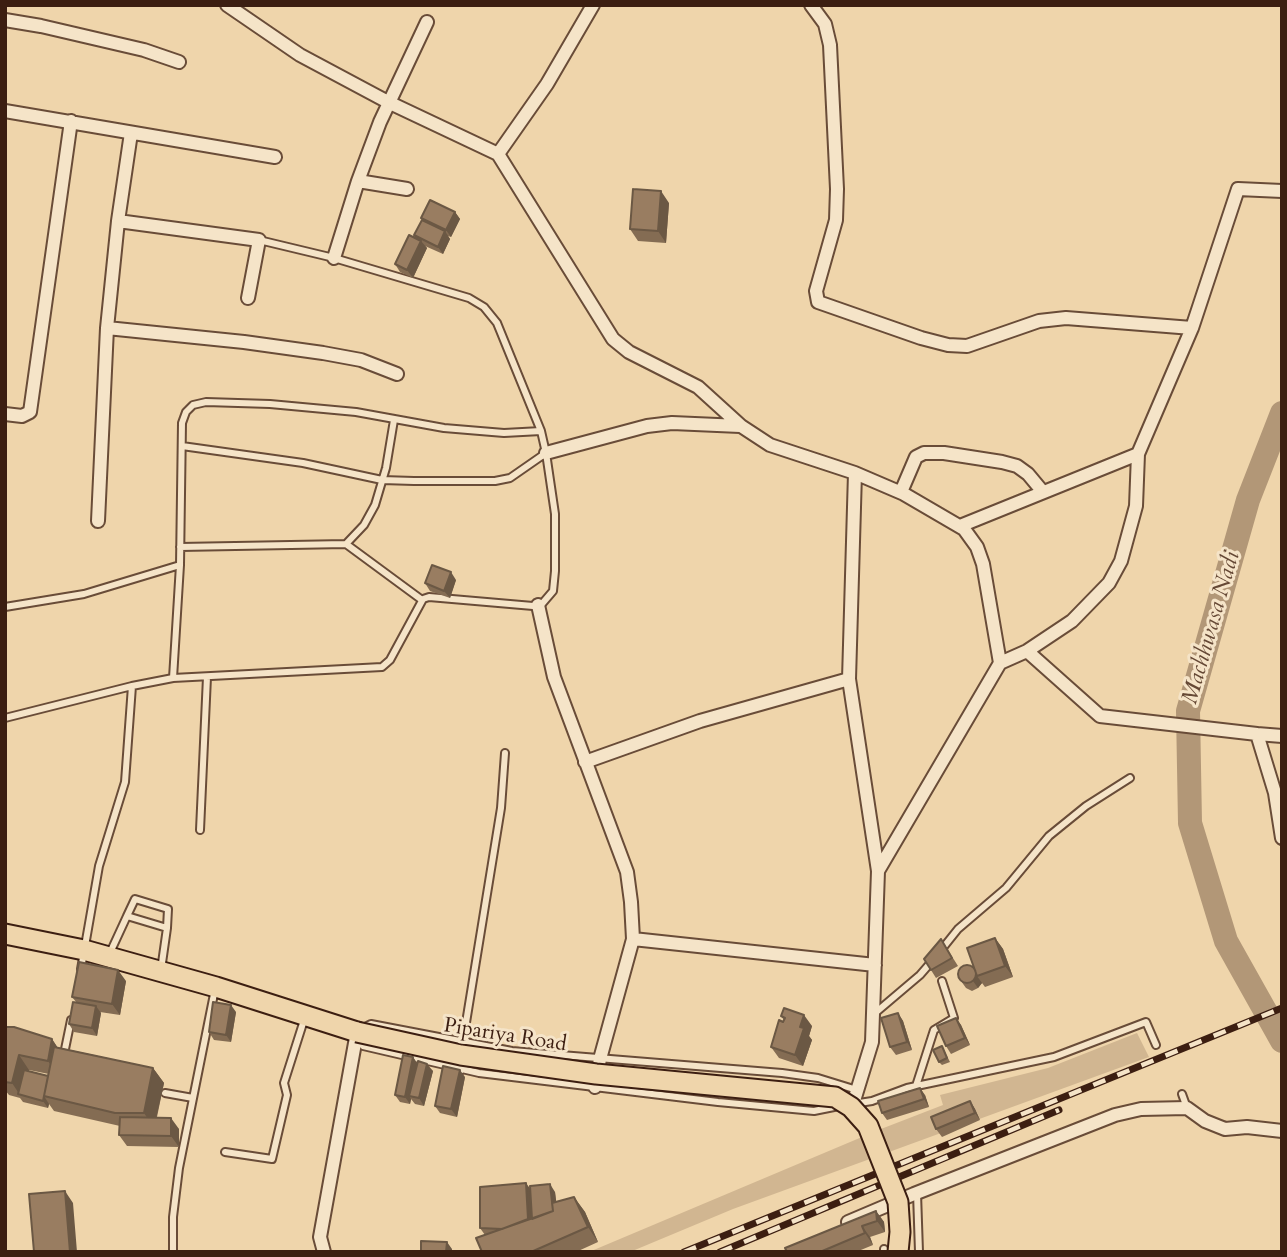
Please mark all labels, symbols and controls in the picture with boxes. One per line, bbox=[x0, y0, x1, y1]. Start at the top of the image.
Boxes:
water label: Machhwasa Nadi bbox=[1177, 548, 1247, 708]
street label: Pipariya Road bbox=[442, 1014, 568, 1058]

